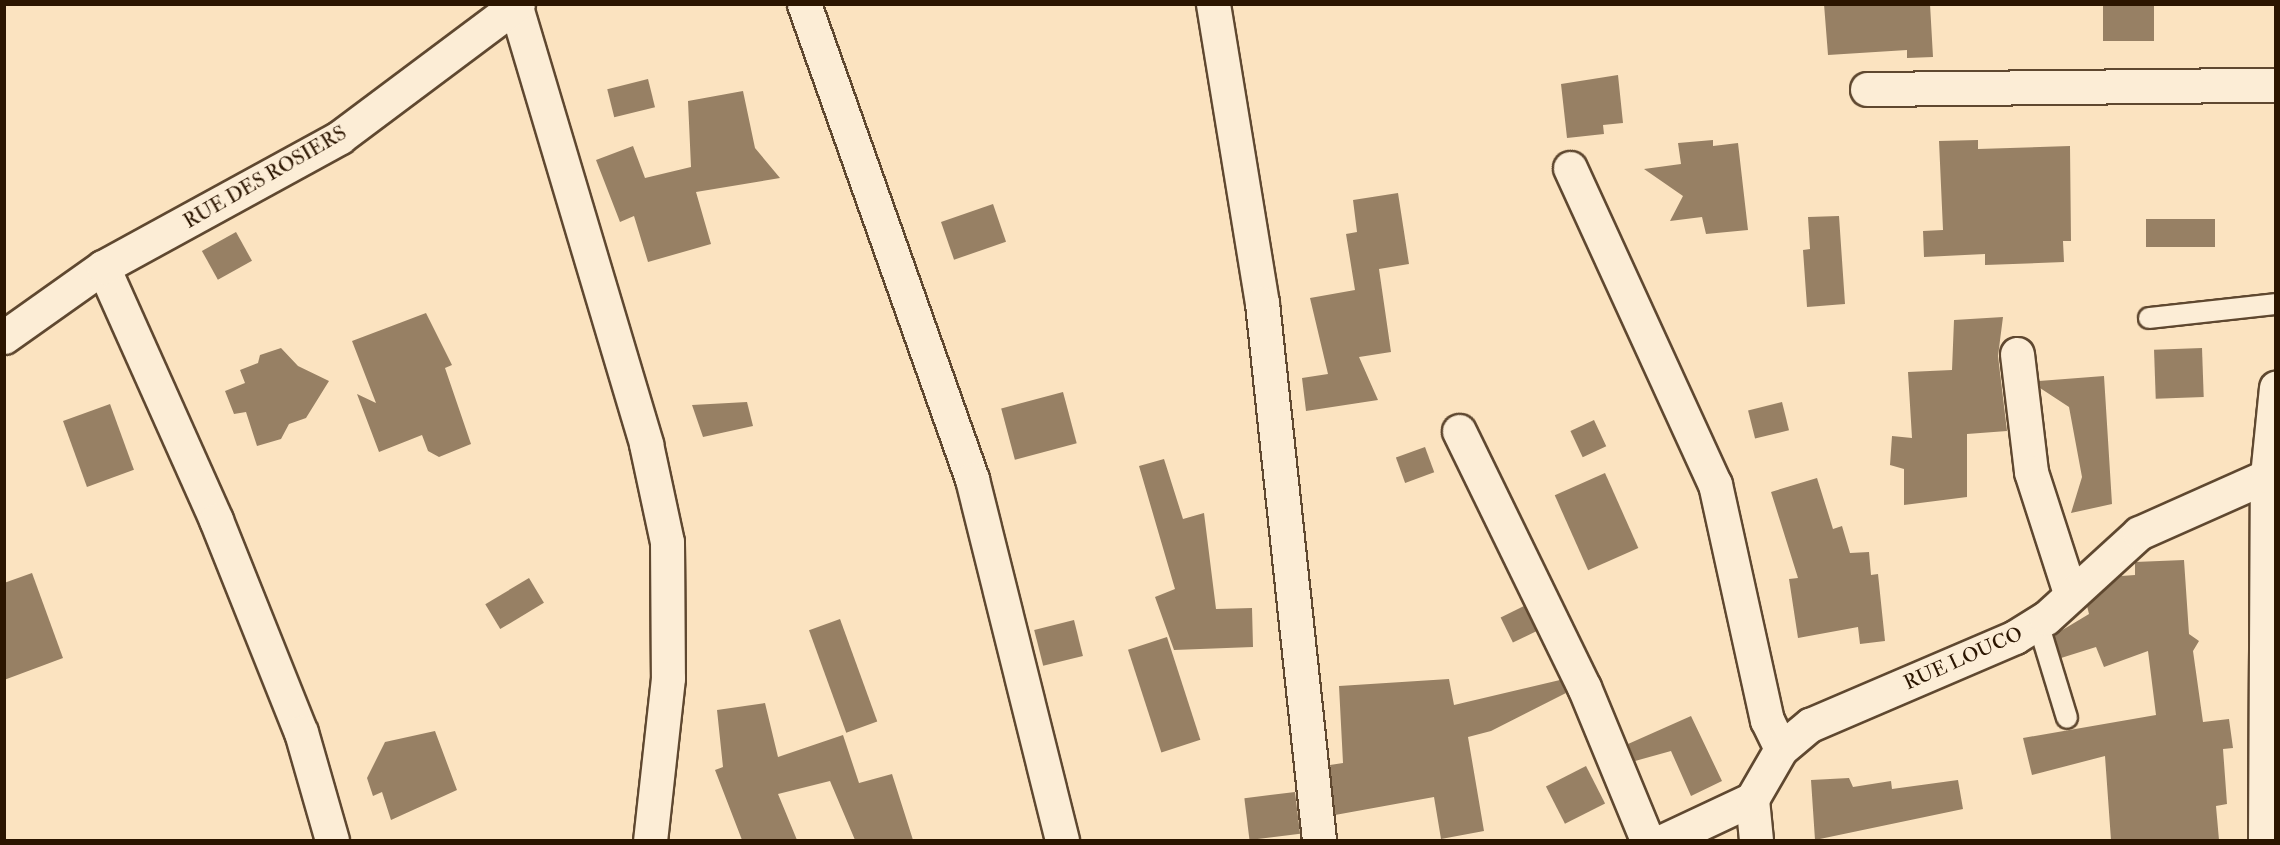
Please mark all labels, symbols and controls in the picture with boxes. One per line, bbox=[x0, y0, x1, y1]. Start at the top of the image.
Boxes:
street label: RUE DES ROSIERS bbox=[179, 121, 351, 233]
street label: RUE LOUCO bbox=[1900, 621, 2026, 695]

